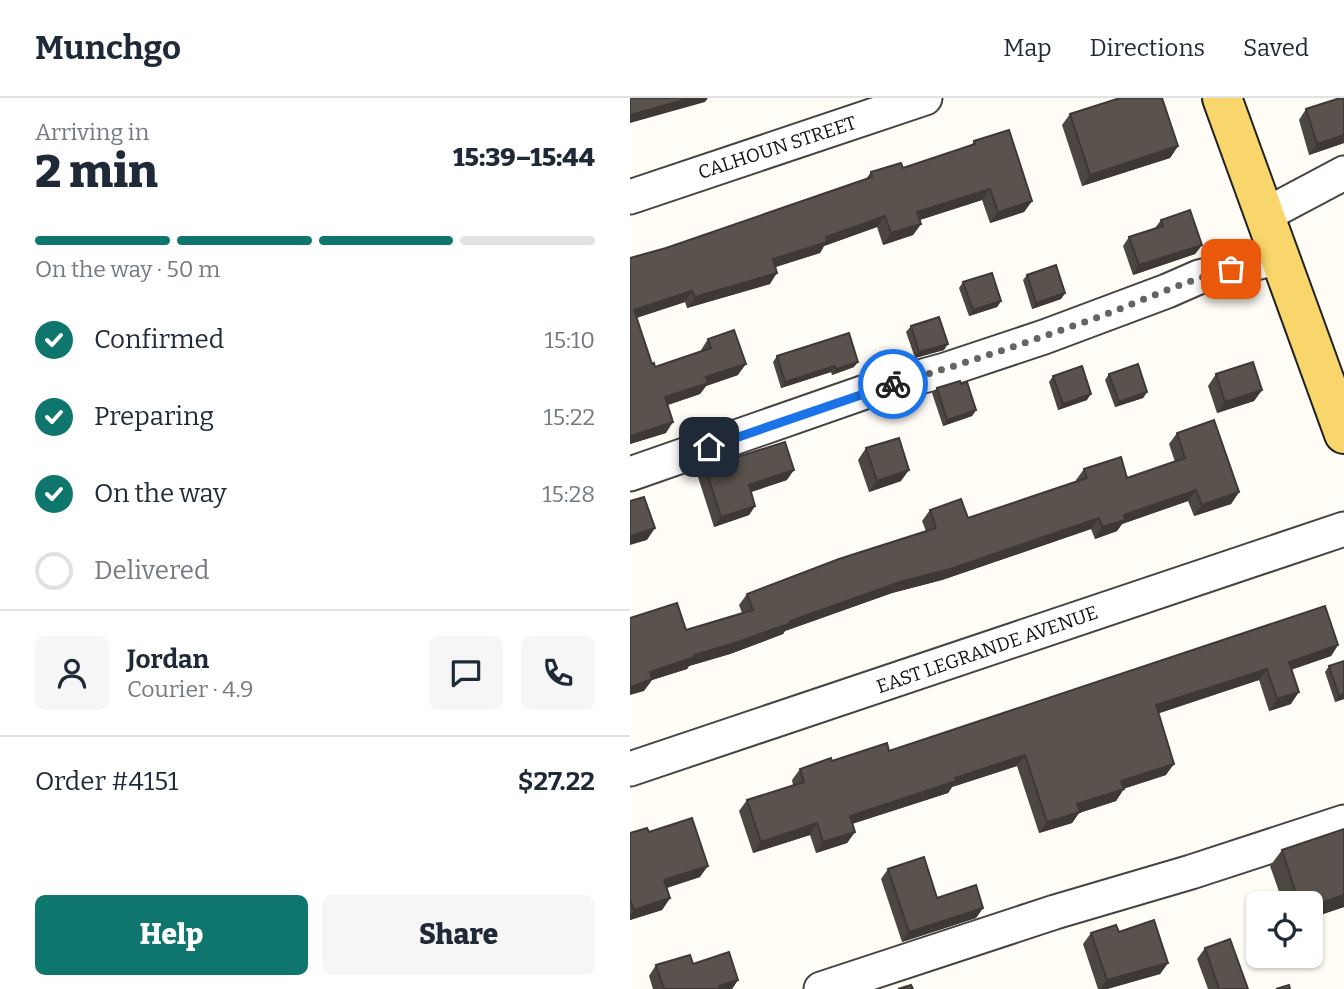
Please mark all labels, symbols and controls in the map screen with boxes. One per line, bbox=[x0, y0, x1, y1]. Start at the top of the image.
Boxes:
text: Munchgo bbox=[35, 28, 181, 68]
text: Map bbox=[1003, 34, 1052, 62]
text: Directions bbox=[1090, 34, 1205, 62]
text: Saved bbox=[1243, 34, 1309, 62]
street label: CALHOUN STREET bbox=[695, 111, 859, 184]
text: Arriving in bbox=[35, 118, 149, 146]
text: 15:39–15:44 bbox=[453, 142, 595, 173]
text: 2 min bbox=[35, 144, 158, 199]
pin bbox=[1201, 239, 1261, 299]
icon: bag bbox=[1212, 250, 1250, 288]
text: On the way · 50 m bbox=[35, 255, 220, 283]
icon: check bbox=[35, 321, 73, 359]
text: Confirmed bbox=[94, 324, 224, 355]
text: 15:10 bbox=[544, 326, 595, 354]
courier bbox=[858, 349, 928, 419]
icon: bike bbox=[874, 365, 912, 403]
icon: check bbox=[35, 398, 73, 436]
text: Preparing bbox=[94, 401, 214, 432]
text: 15:22 bbox=[544, 403, 595, 431]
pin bbox=[679, 417, 739, 477]
icon: home bbox=[690, 428, 728, 466]
icon: check bbox=[35, 475, 73, 513]
text: On the way bbox=[94, 478, 227, 509]
text: 15:28 bbox=[542, 480, 595, 508]
text: Delivered bbox=[94, 555, 209, 586]
street label: EAST LEGRANDE AVENUE bbox=[874, 601, 1101, 698]
button: person bbox=[35, 636, 109, 710]
button: chat bbox=[429, 636, 503, 710]
button: phone bbox=[521, 636, 595, 710]
text: Jordan bbox=[127, 644, 209, 675]
text: Courier · 4.9 bbox=[127, 675, 254, 703]
text: Order #4151 bbox=[35, 766, 178, 797]
text: $27.22 bbox=[518, 766, 595, 797]
map controls bbox=[1246, 891, 1323, 968]
button: locate bbox=[1246, 891, 1323, 968]
button: Help bbox=[35, 895, 308, 975]
button: Share bbox=[322, 895, 595, 975]

